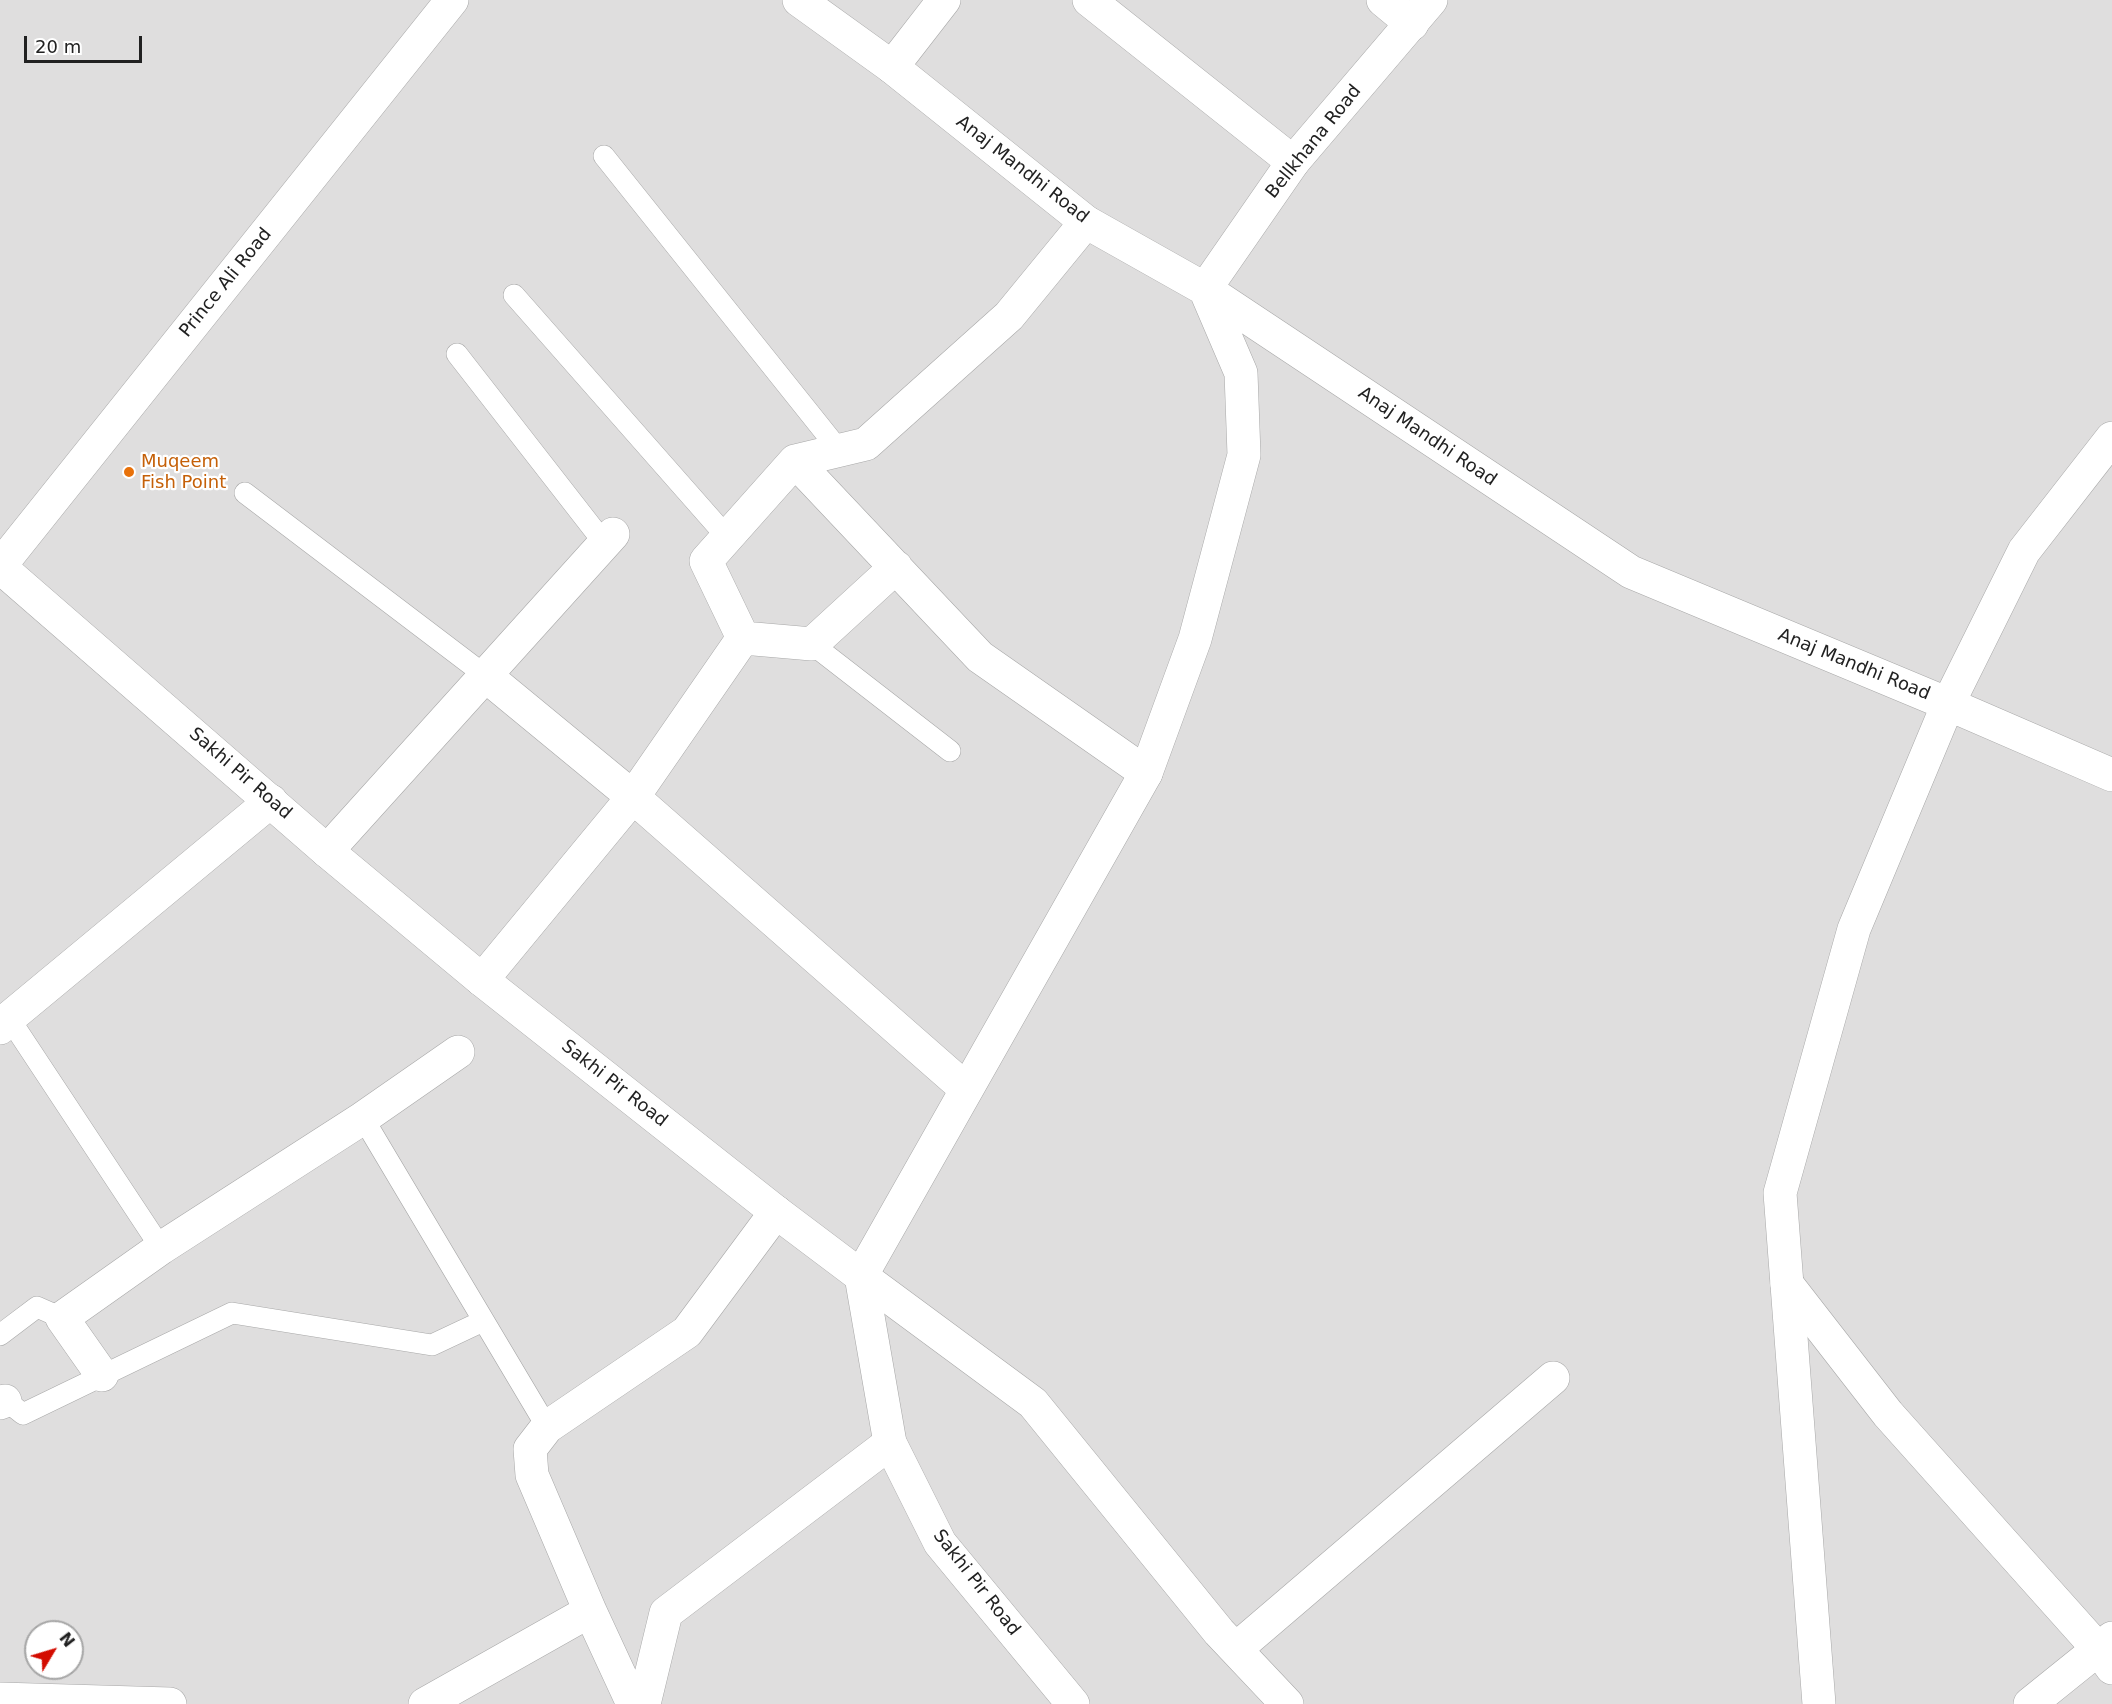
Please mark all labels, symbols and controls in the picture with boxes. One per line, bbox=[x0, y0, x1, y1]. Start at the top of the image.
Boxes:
scale bar bbox=[27, 24, 146, 62]
text: 20 m bbox=[35, 36, 81, 57]
street label: Bellkhana Road bbox=[1262, 81, 1366, 203]
street label: Anaj Mandhi Road bbox=[951, 112, 1093, 228]
street label: Prince Ali Road bbox=[175, 224, 277, 342]
street label: Anaj Mandhi Road bbox=[1354, 383, 1500, 491]
place label: Muqeem Fish Point bbox=[141, 451, 226, 494]
marker: Muqeem Fish Point bbox=[122, 465, 136, 479]
street label: Anaj Mandhi Road bbox=[1775, 625, 1933, 705]
street label: Sakhi Pir Road bbox=[184, 724, 296, 824]
street label: Sakhi Pir Road bbox=[557, 1036, 671, 1132]
street label: Sakhi Pir Road bbox=[928, 1526, 1024, 1640]
north arrow bbox=[24, 1620, 84, 1680]
text: N bbox=[55, 1629, 79, 1651]

